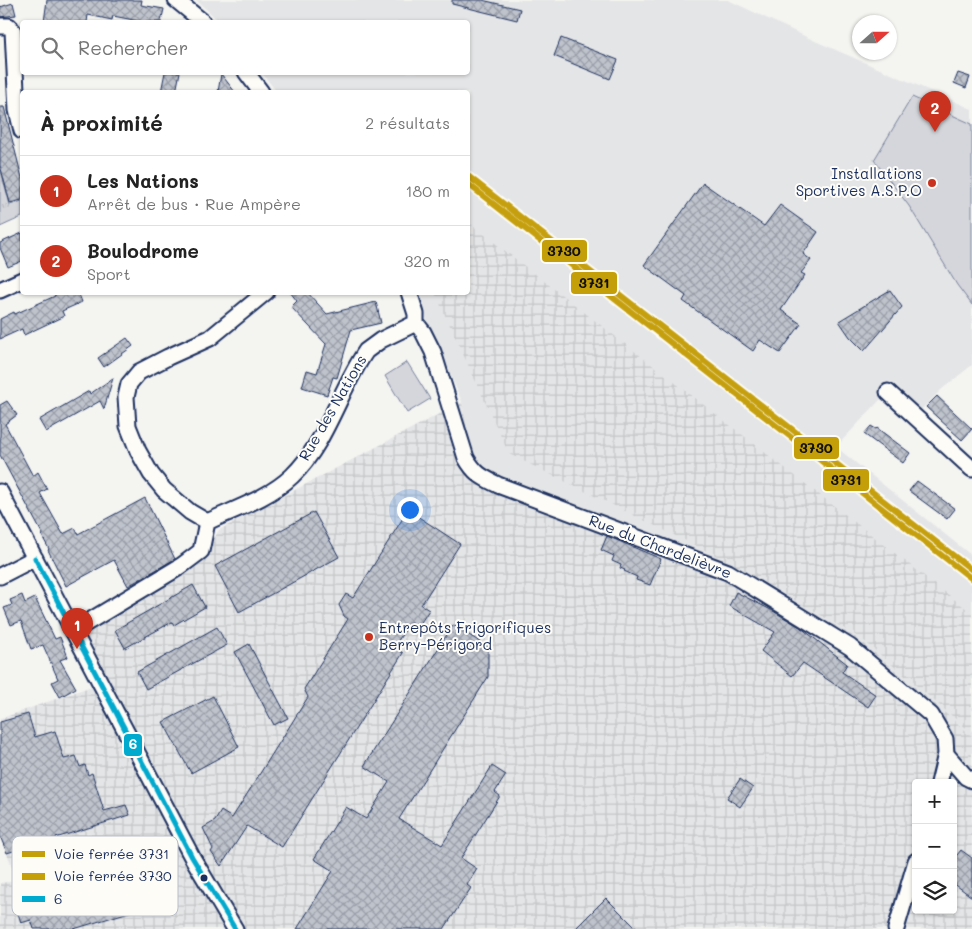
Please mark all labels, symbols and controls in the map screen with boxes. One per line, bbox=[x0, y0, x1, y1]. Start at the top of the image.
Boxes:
north arrow bbox=[852, 15, 897, 60]
search box bbox=[20, 20, 470, 75]
icon: search bbox=[38, 34, 66, 62]
text: Rechercher bbox=[78, 35, 188, 60]
pin: 2 bbox=[919, 91, 951, 132]
text: À proximité bbox=[40, 109, 163, 136]
text: 2 résultats bbox=[365, 112, 450, 133]
place label: Installations Sportives A.S.P.O bbox=[796, 163, 922, 200]
text: Les Nations bbox=[87, 168, 199, 193]
marker: Installations Sportives A.S.P.O bbox=[926, 177, 938, 189]
text: 1 bbox=[52, 180, 60, 201]
text: 180 m bbox=[405, 180, 450, 201]
text: Arrêt de bus · Rue Ampère bbox=[87, 193, 301, 214]
text: Boulodrome bbox=[87, 238, 199, 263]
line badge: 3730 bbox=[541, 239, 588, 263]
text: 3730 bbox=[547, 241, 581, 260]
text: 2 bbox=[52, 250, 60, 271]
text: 320 m bbox=[404, 250, 450, 271]
text: Sport bbox=[87, 263, 130, 284]
line badge: 3731 bbox=[570, 271, 618, 295]
text: 3731 bbox=[579, 273, 609, 292]
street label: Rue des Nations bbox=[294, 351, 371, 464]
line badge: 3730 bbox=[793, 436, 840, 460]
text: 3730 bbox=[799, 438, 833, 457]
line badge: 3731 bbox=[822, 468, 870, 492]
text: 3731 bbox=[831, 470, 861, 489]
your location bbox=[397, 497, 423, 523]
street label: Rue du Chardelièvre bbox=[586, 510, 735, 582]
pin: 1 bbox=[61, 608, 93, 649]
place label: Entrepôts Frigorifiques Berry-Périgord bbox=[379, 617, 551, 654]
marker: Entrepôts Frigorifiques Berry-Périgord bbox=[363, 631, 375, 643]
line badge: 6 bbox=[123, 733, 143, 757]
text: 6 bbox=[129, 734, 137, 753]
map controls bbox=[912, 779, 957, 914]
button: + bbox=[912, 779, 957, 824]
button: − bbox=[912, 824, 957, 869]
legend bbox=[12, 836, 178, 916]
text: Voie ferrée 3731 bbox=[54, 844, 169, 863]
text: Voie ferrée 3730 bbox=[54, 866, 172, 885]
button: layers bbox=[912, 869, 957, 914]
unlabelled marker bbox=[199, 873, 209, 883]
text: 6 bbox=[54, 889, 62, 908]

